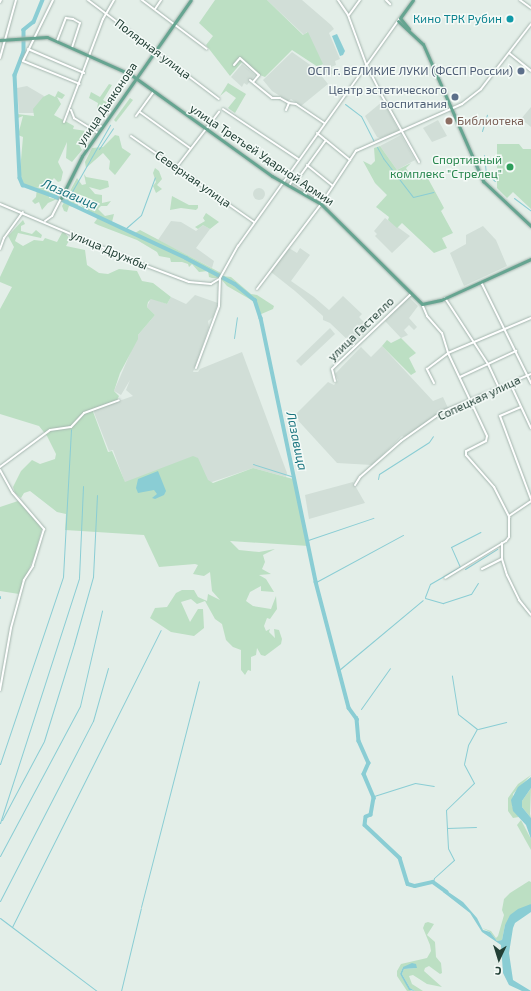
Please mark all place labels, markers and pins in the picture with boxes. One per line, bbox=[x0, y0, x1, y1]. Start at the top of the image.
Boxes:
place label: Кино ТРК Рубин bbox=[413, 12, 502, 26]
marker: Кино ТРК Рубин bbox=[505, 14, 515, 24]
place label: ОСП г. ВЕЛИКИЕ ЛУКИ (ФССП России) bbox=[308, 64, 513, 78]
marker: ОСП г. ВЕЛИКИЕ ЛУКИ (ФССП России) bbox=[516, 66, 526, 76]
place label: Центр эстетического воспитания bbox=[328, 83, 447, 111]
marker: Центр эстетического воспитания bbox=[450, 92, 460, 102]
place label: Библиотека bbox=[457, 114, 524, 128]
marker: Библиотека bbox=[444, 116, 454, 126]
place label: Спортивный комплекс "Стрелец" bbox=[390, 153, 502, 181]
marker: Спортивный комплекс "Стрелец" bbox=[505, 162, 515, 172]

